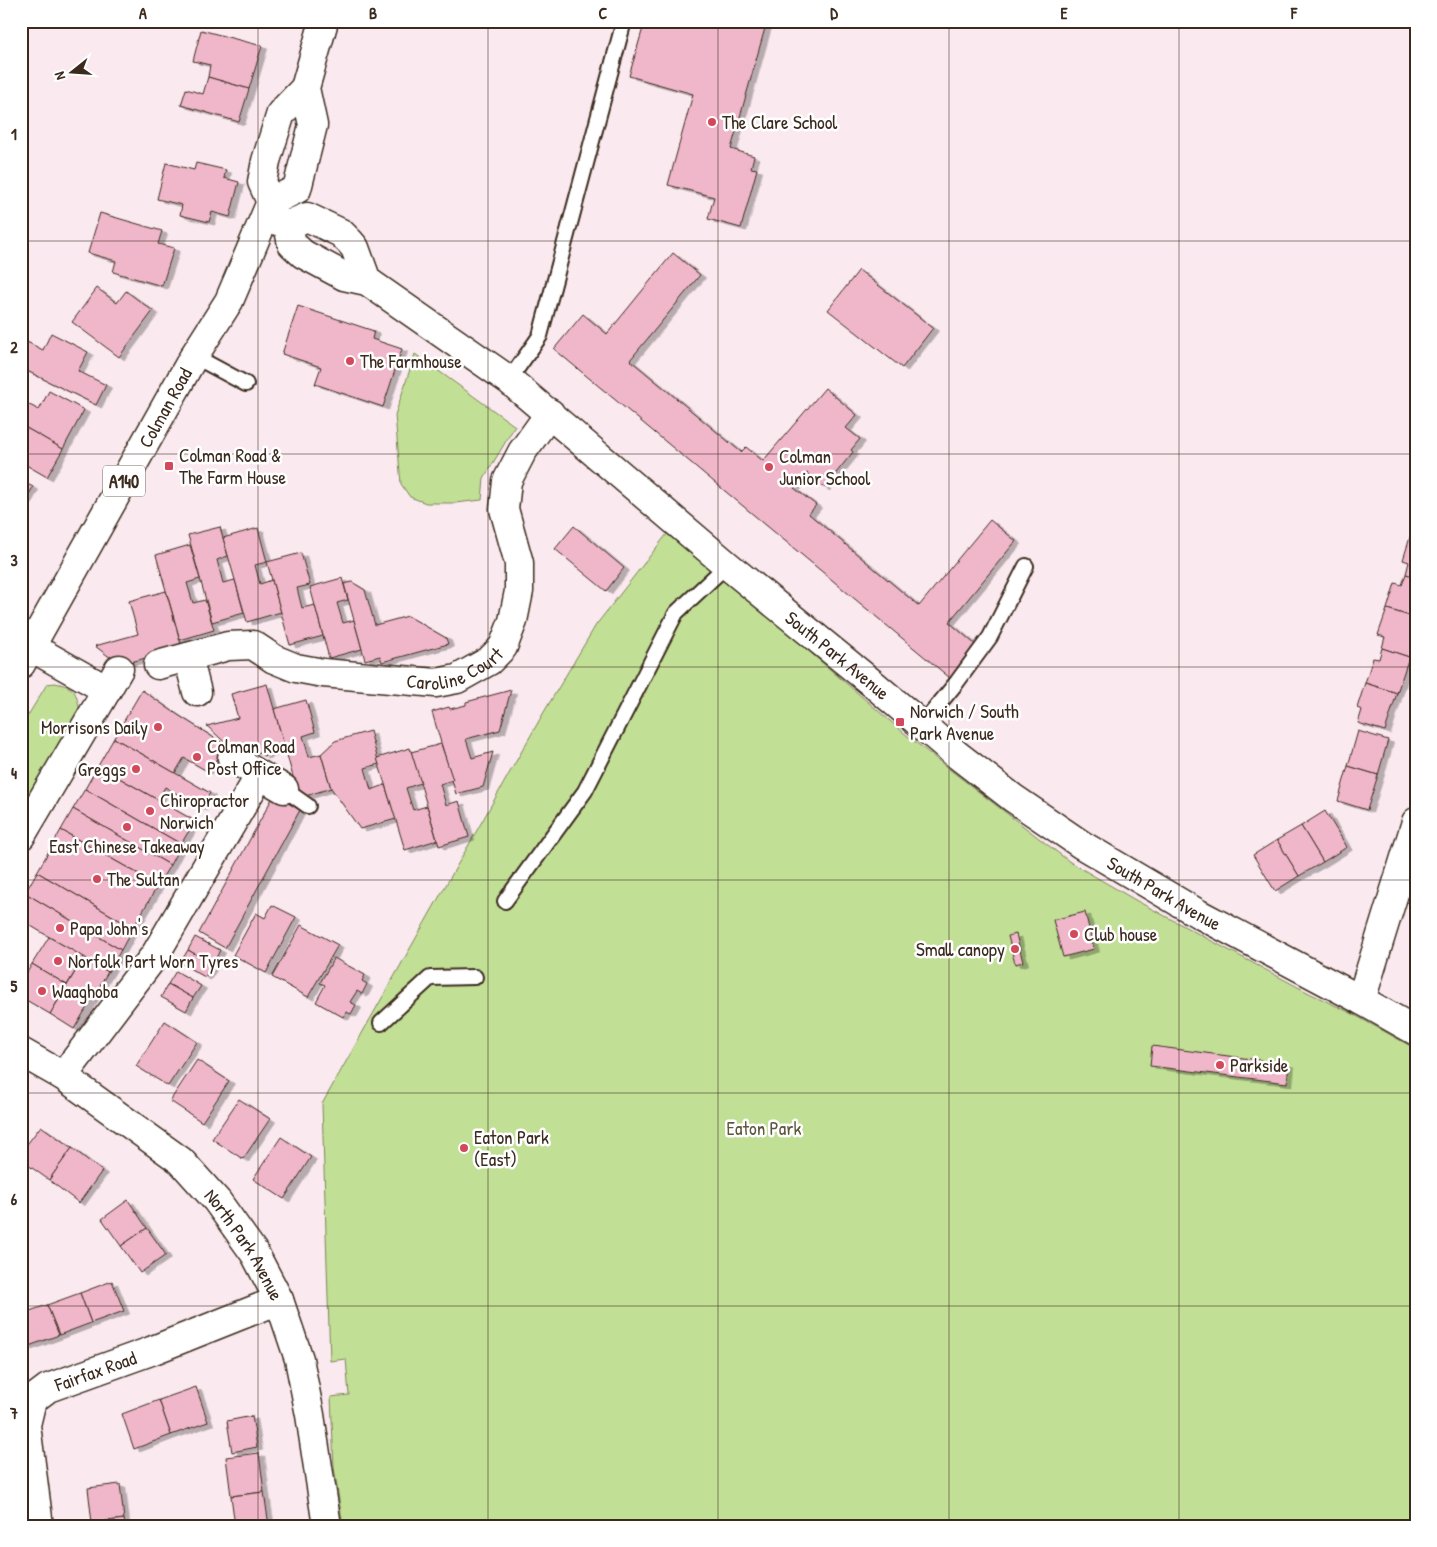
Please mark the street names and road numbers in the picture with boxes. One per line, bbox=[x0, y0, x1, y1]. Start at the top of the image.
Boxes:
street label: Colman Road bbox=[132, 363, 198, 452]
road number: A140 bbox=[103, 466, 145, 496]
street label: South Park Avenue bbox=[780, 605, 896, 706]
street label: Caroline Court bbox=[405, 641, 509, 696]
street label: South Park Avenue bbox=[1103, 850, 1226, 936]
street label: North Park Avenue bbox=[199, 1183, 290, 1305]
street label: Fairfax Road bbox=[50, 1344, 140, 1398]

